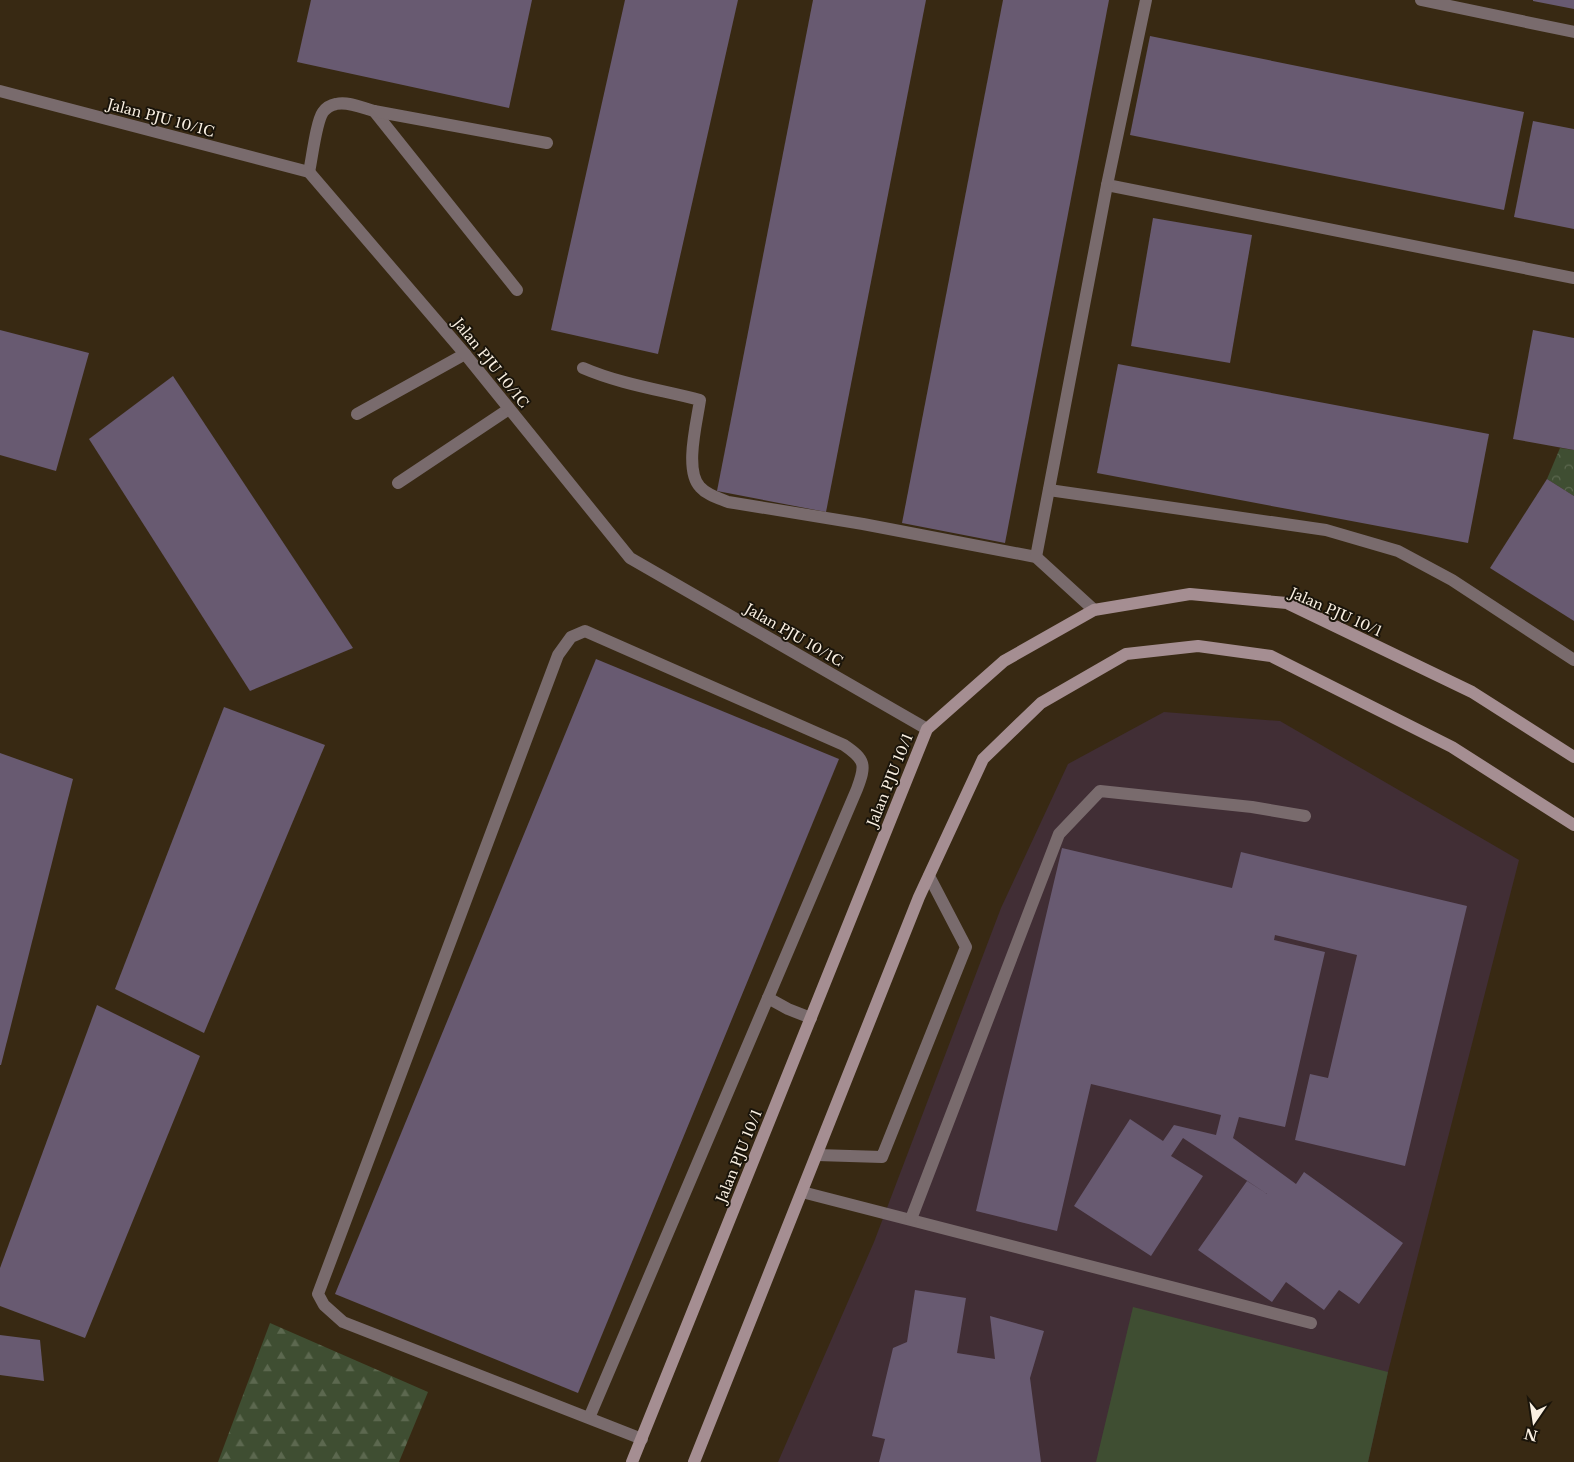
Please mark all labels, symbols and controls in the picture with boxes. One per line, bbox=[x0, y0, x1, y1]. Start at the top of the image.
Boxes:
street label: Jalan PJU 10/1C bbox=[104, 95, 217, 141]
street label: Jalan PJU 10/1C bbox=[448, 313, 533, 411]
street label: Jalan PJU 10/1 bbox=[1285, 583, 1385, 640]
street label: Jalan PJU 10/1C bbox=[740, 599, 846, 670]
street label: Jalan PJU 10/1 bbox=[862, 731, 917, 831]
street label: Jalan PJU 10/1 bbox=[711, 1107, 766, 1207]
north arrow bbox=[1509, 1397, 1559, 1447]
text: N bbox=[1523, 1424, 1540, 1445]

